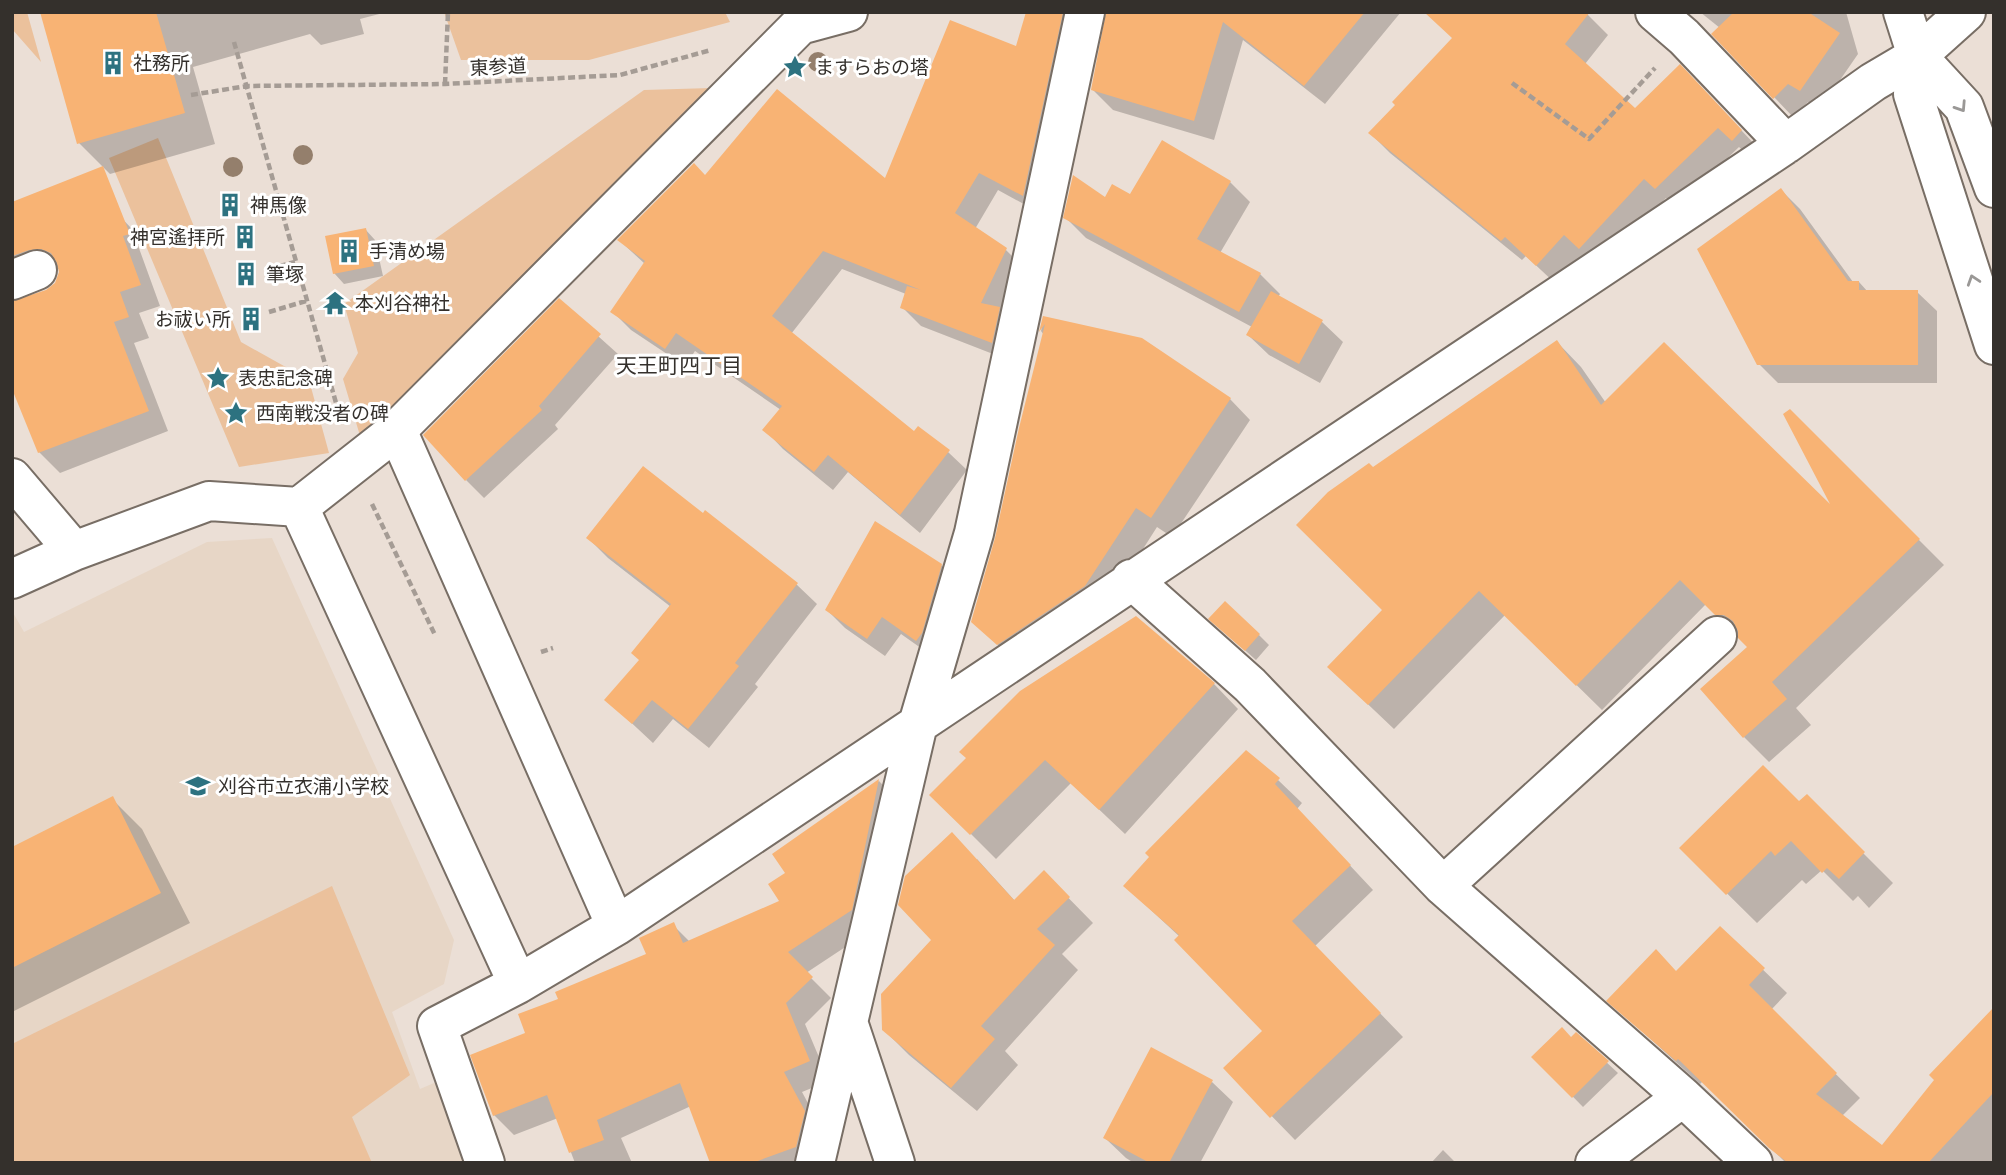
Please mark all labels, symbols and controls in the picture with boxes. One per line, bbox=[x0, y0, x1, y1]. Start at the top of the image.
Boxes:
building icon: 社務所 bbox=[99, 49, 127, 77]
place label: 社務所 bbox=[133, 52, 190, 75]
place icon: ますらおの塔 bbox=[781, 53, 809, 81]
street label: 東参道 bbox=[469, 54, 527, 80]
place label: ますらおの塔 bbox=[815, 56, 929, 79]
one-way arrow bbox=[1953, 99, 1966, 112]
building icon: 神馬像 bbox=[216, 191, 244, 219]
place label: 神馬像 bbox=[250, 194, 307, 217]
building icon: 神宮遙拝所 bbox=[231, 223, 259, 251]
place label: 神宮遙拝所 bbox=[130, 226, 225, 249]
building icon: 手清め場 bbox=[335, 237, 363, 265]
place label: 手清め場 bbox=[369, 240, 445, 263]
building icon: 筆塚 bbox=[232, 260, 260, 288]
place label: 筆塚 bbox=[266, 263, 304, 286]
one-way arrow bbox=[1967, 274, 1981, 287]
temple icon: 本刈谷神社 bbox=[321, 289, 349, 317]
place label: 本刈谷神社 bbox=[355, 292, 450, 315]
building icon: お祓い所 bbox=[237, 305, 265, 333]
place label: お祓い所 bbox=[155, 308, 231, 331]
district label: 天王町四丁目 bbox=[616, 354, 742, 378]
place icon: 表忠記念碑 bbox=[204, 364, 232, 392]
place label: 表忠記念碑 bbox=[238, 367, 333, 390]
place icon: 西南戦没者の碑 bbox=[222, 399, 250, 427]
place label: 西南戦没者の碑 bbox=[256, 402, 389, 425]
school or university icon: 刈谷市立衣浦小学校 bbox=[184, 772, 212, 800]
place label: 刈谷市立衣浦小学校 bbox=[218, 775, 389, 798]

